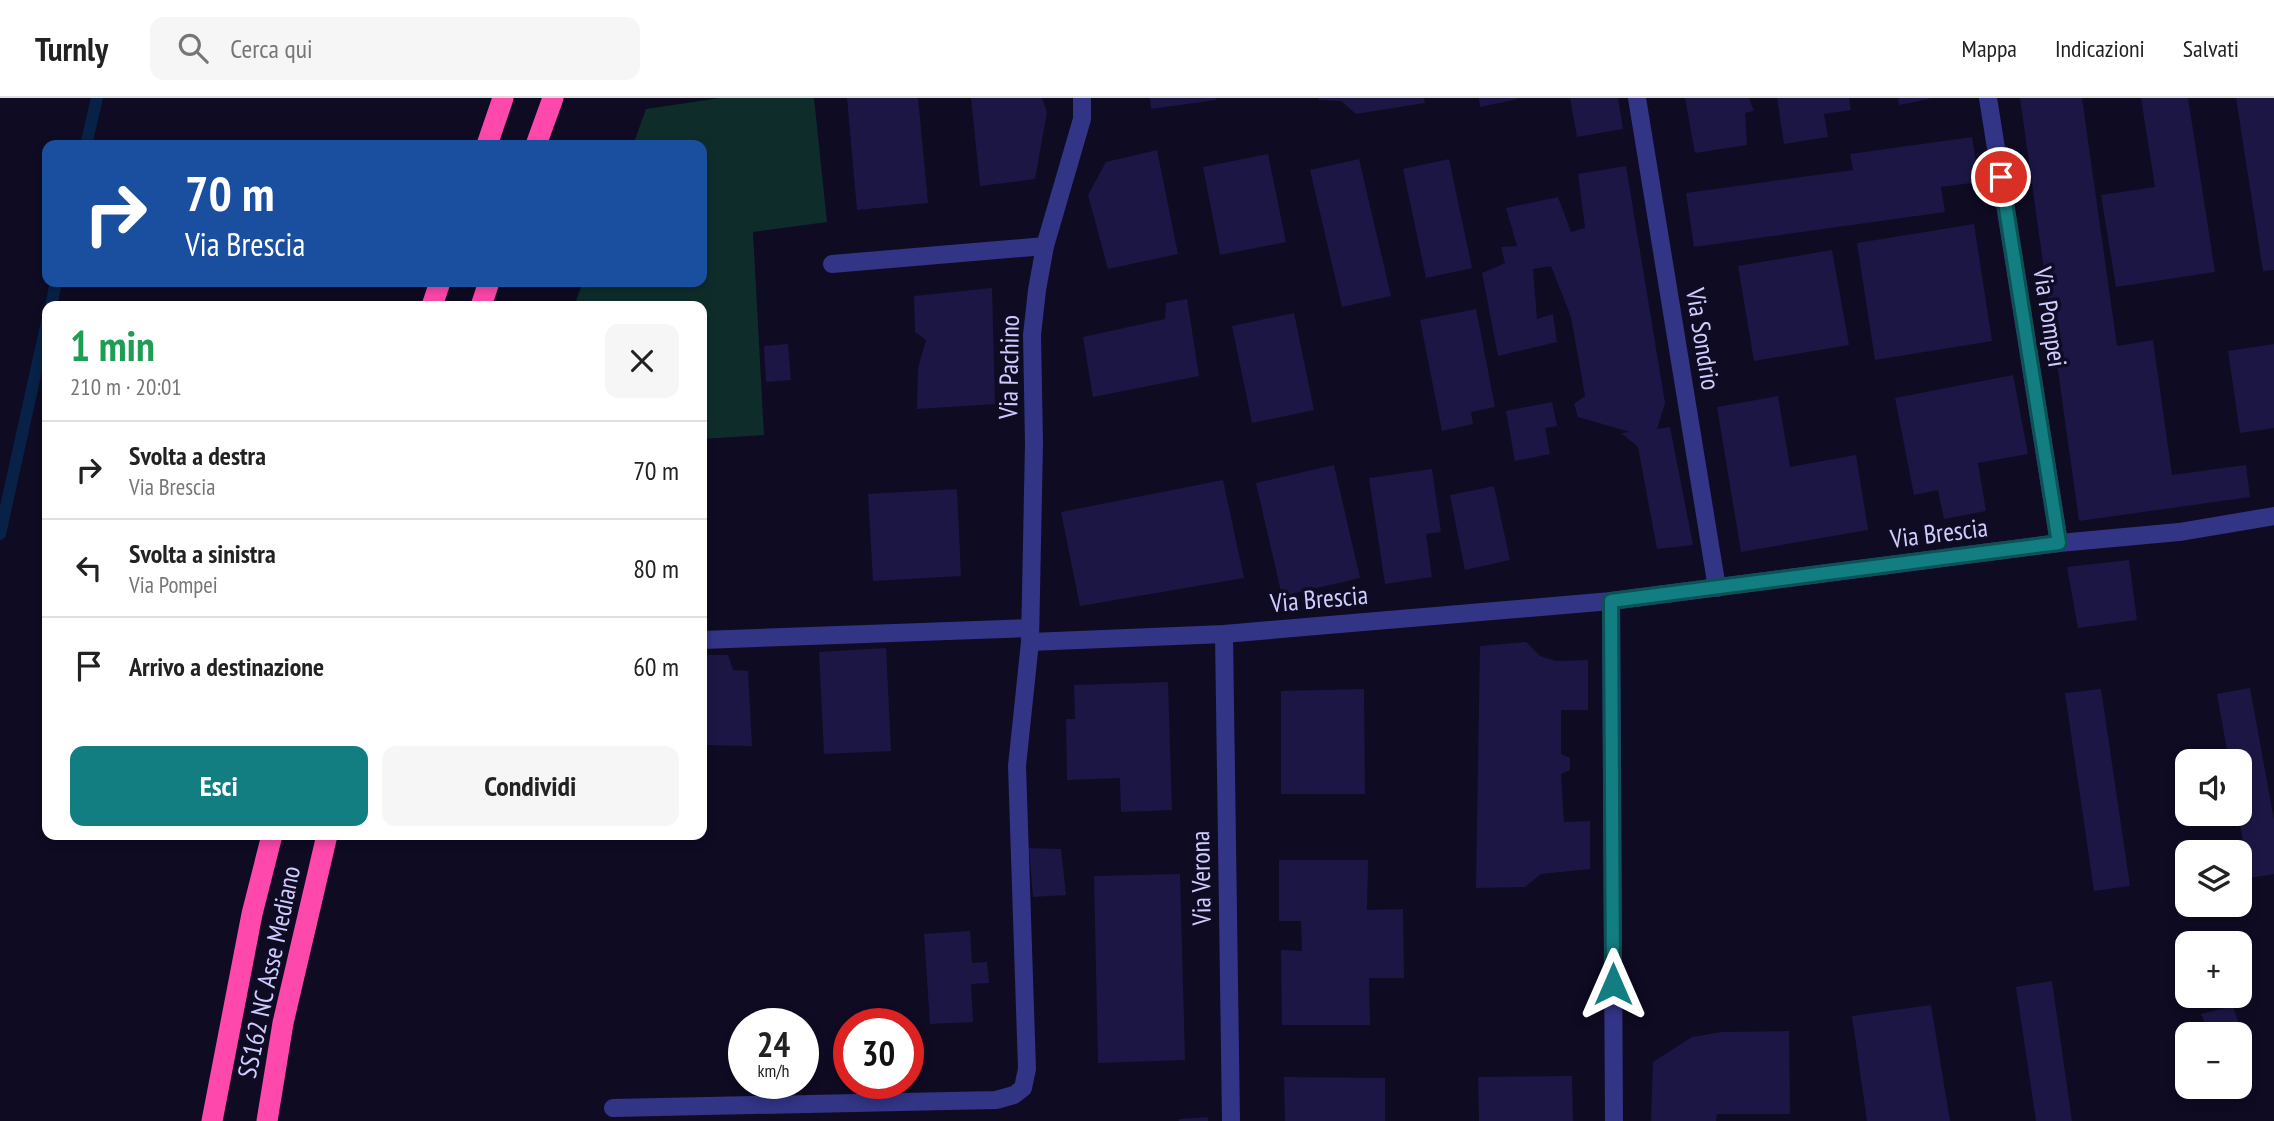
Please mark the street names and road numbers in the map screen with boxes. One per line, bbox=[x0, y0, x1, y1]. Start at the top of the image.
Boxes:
street label: Via Pompei bbox=[2026, 264, 2075, 369]
street label: Via Sondrio bbox=[1679, 285, 1728, 392]
street label: Via Pachino bbox=[991, 315, 1026, 420]
street label: Via Brescia bbox=[1887, 510, 1989, 555]
street label: Via Brescia bbox=[1268, 578, 1369, 619]
street label: Via Verona bbox=[1183, 830, 1218, 927]
street label: SS162 NC Asse Mediano bbox=[230, 863, 307, 1081]

